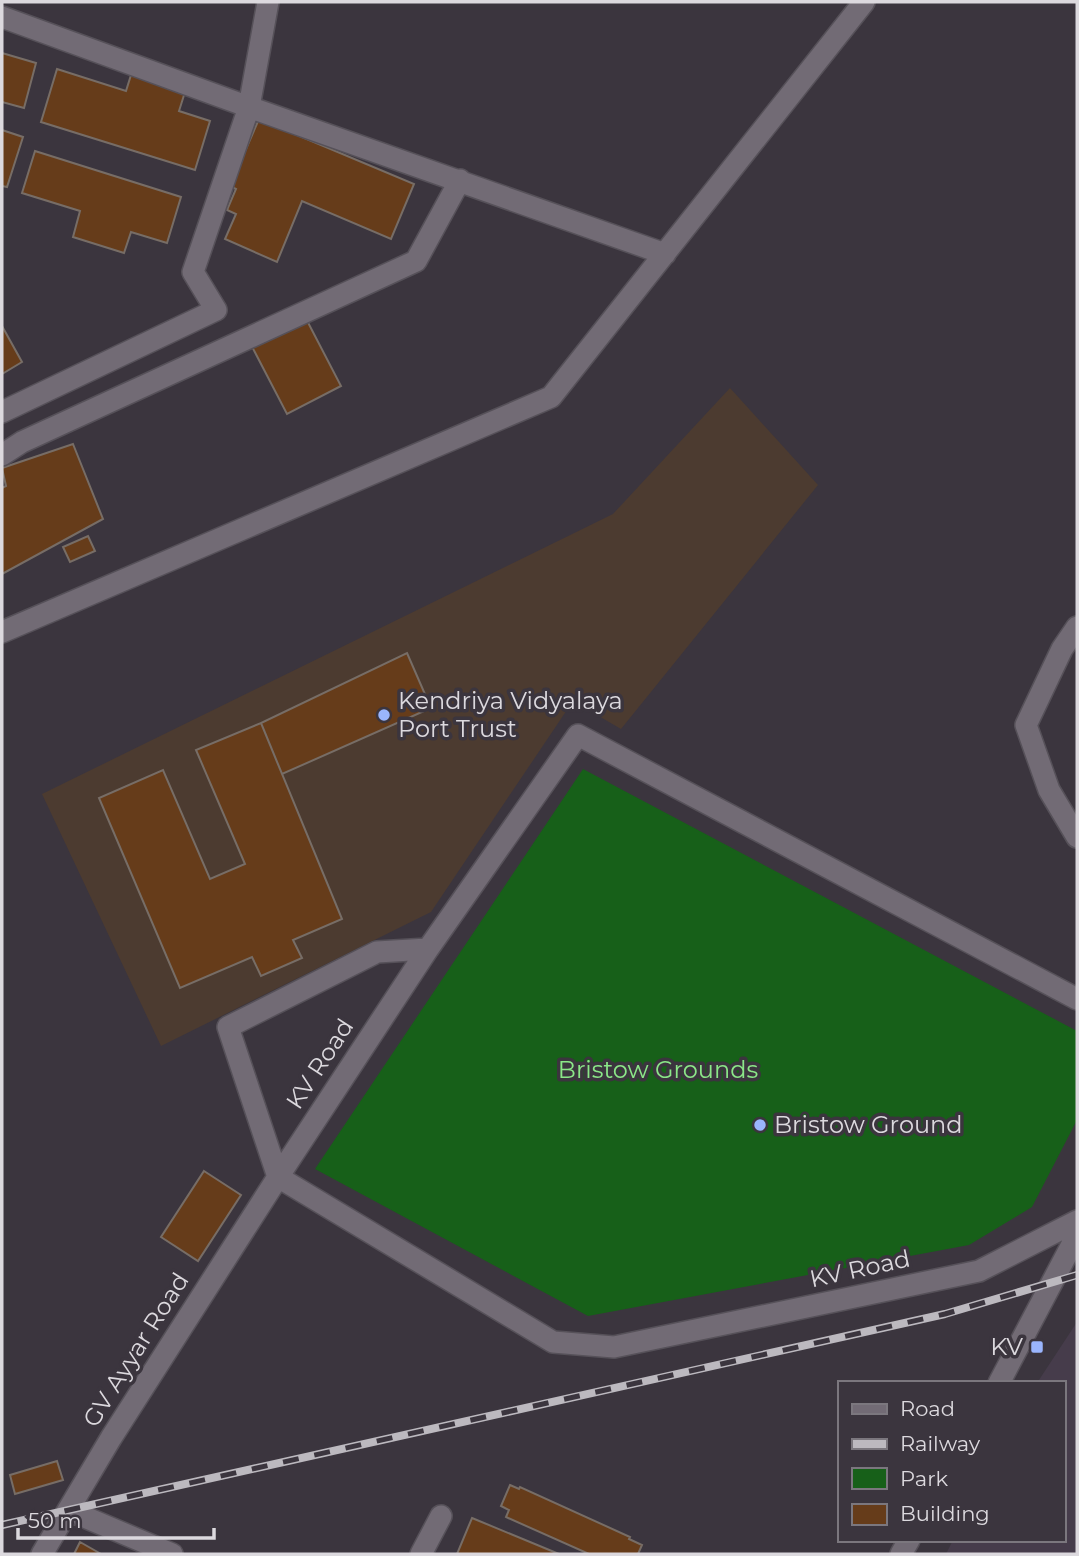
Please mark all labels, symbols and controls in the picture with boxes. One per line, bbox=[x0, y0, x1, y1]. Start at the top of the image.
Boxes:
place label: Kendriya Vidyalaya Port Trust bbox=[398, 686, 623, 743]
marker: Kendriya Vidyalaya Port Trust bbox=[376, 707, 392, 723]
street label: KV Road bbox=[280, 1013, 359, 1114]
park label: Bristow Grounds bbox=[558, 1055, 758, 1084]
place label: Bristow Ground bbox=[774, 1110, 963, 1139]
marker: Bristow Ground bbox=[752, 1117, 768, 1133]
street label: KV Road bbox=[807, 1244, 913, 1293]
street label: GV Ayyar Road bbox=[77, 1267, 195, 1432]
place label: KV bbox=[990, 1332, 1023, 1361]
marker: KV bbox=[1029, 1339, 1045, 1355]
legend bbox=[838, 1381, 1065, 1542]
text: Road bbox=[900, 1396, 955, 1421]
text: Railway bbox=[900, 1431, 981, 1456]
text: Park bbox=[900, 1466, 948, 1491]
scale bar bbox=[18, 1496, 214, 1540]
text: Building bbox=[900, 1501, 990, 1526]
text: 50 m bbox=[28, 1508, 82, 1533]

